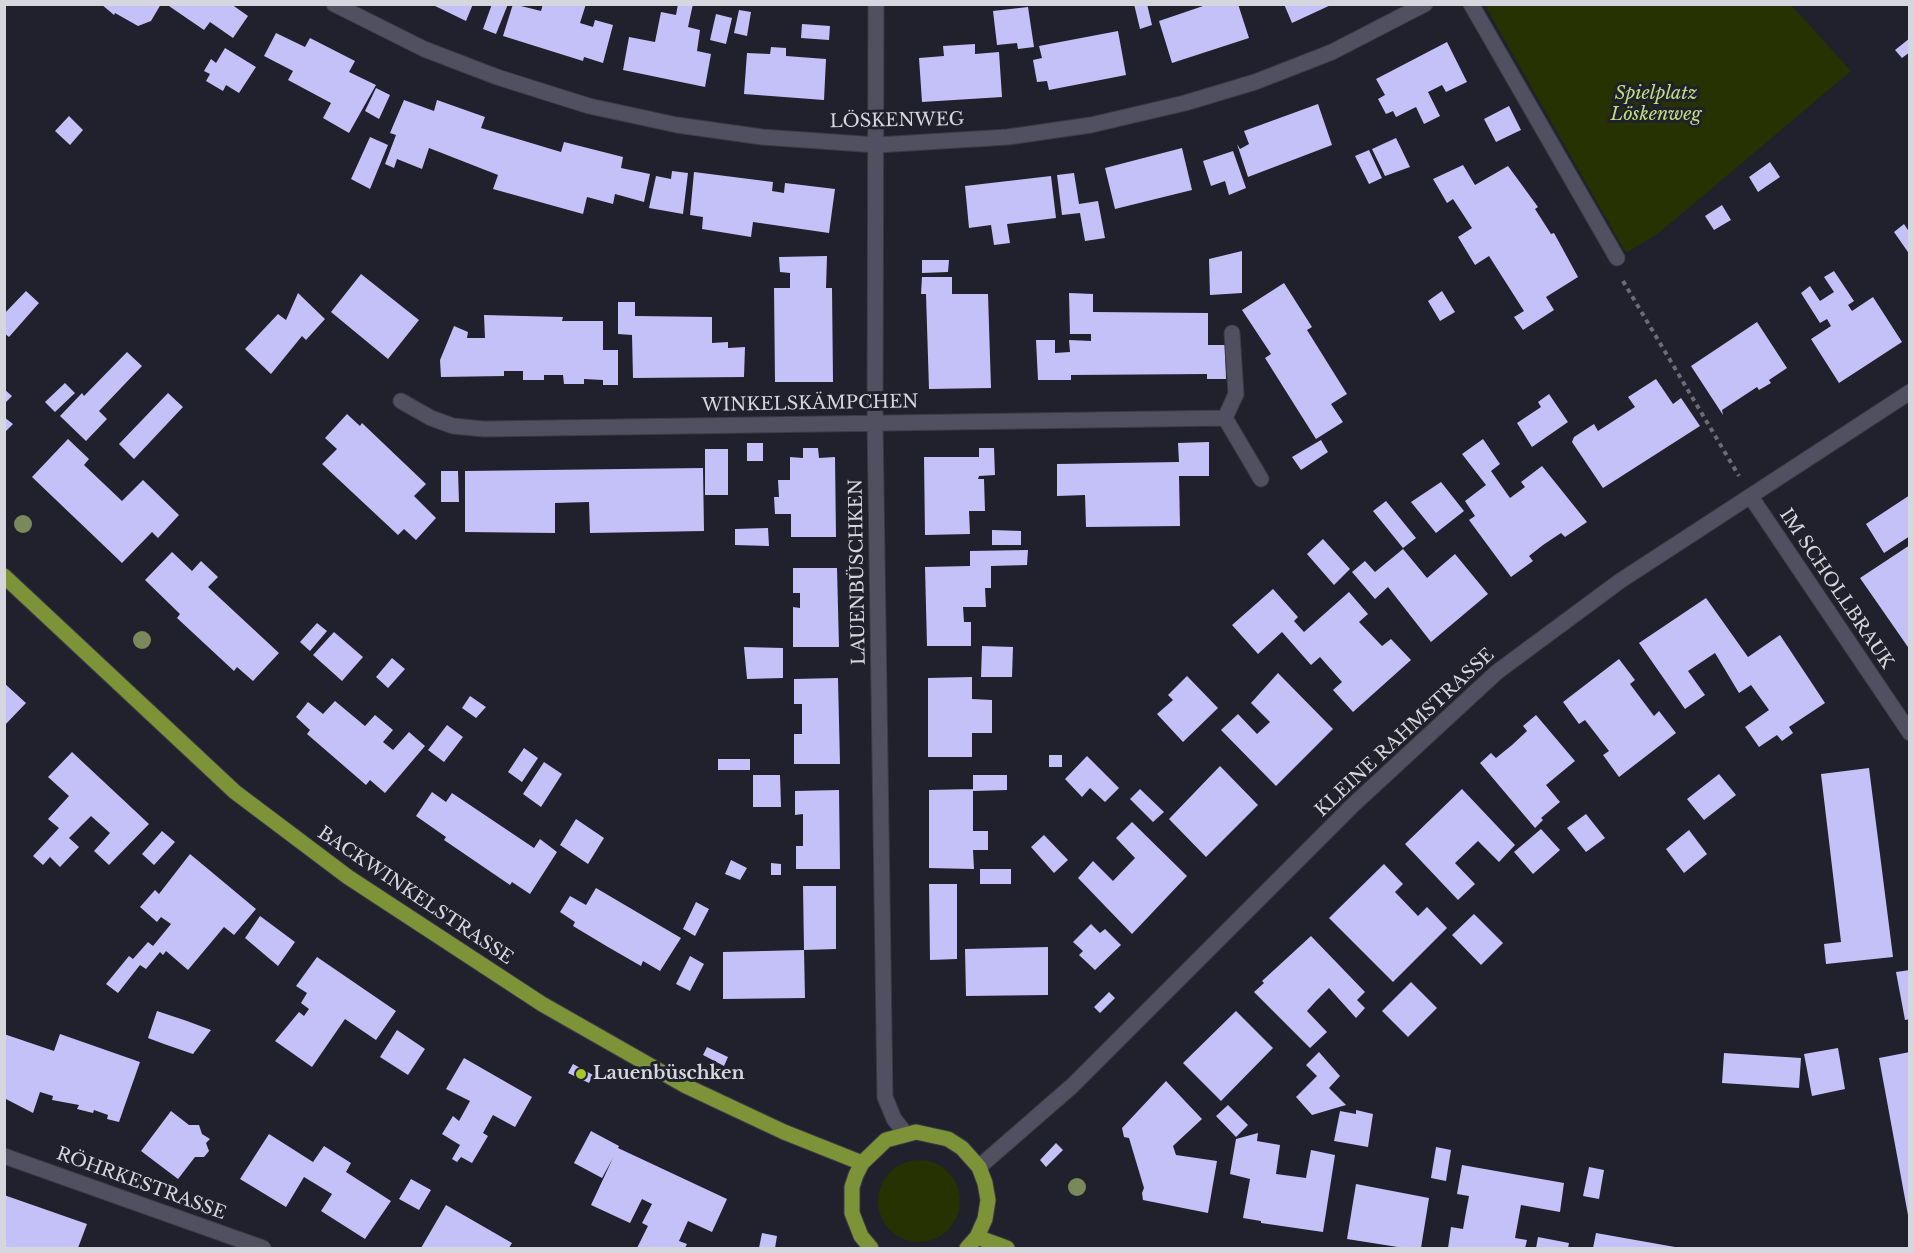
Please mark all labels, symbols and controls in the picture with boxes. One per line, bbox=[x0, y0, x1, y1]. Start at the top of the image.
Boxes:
park label: Spielplatz Löskenweg bbox=[1611, 83, 1701, 125]
street label: LÖSKENWEG bbox=[829, 109, 965, 133]
street label: WINKELSKÄMPCHEN bbox=[701, 391, 919, 417]
street label: LAUENBÜSCHKEN bbox=[846, 479, 870, 665]
street label: IM SCHOLLBRAUK bbox=[1774, 505, 1898, 673]
street label: KLEINE RAHMSTRASSE bbox=[1311, 644, 1499, 822]
street label: BACKWINKELSTRASSE bbox=[313, 822, 517, 970]
place label: Lauenbüschken bbox=[593, 1063, 745, 1085]
marker: Lauenbüschken bbox=[574, 1067, 588, 1081]
street label: RÖHRKESTRASSE bbox=[53, 1143, 229, 1225]

